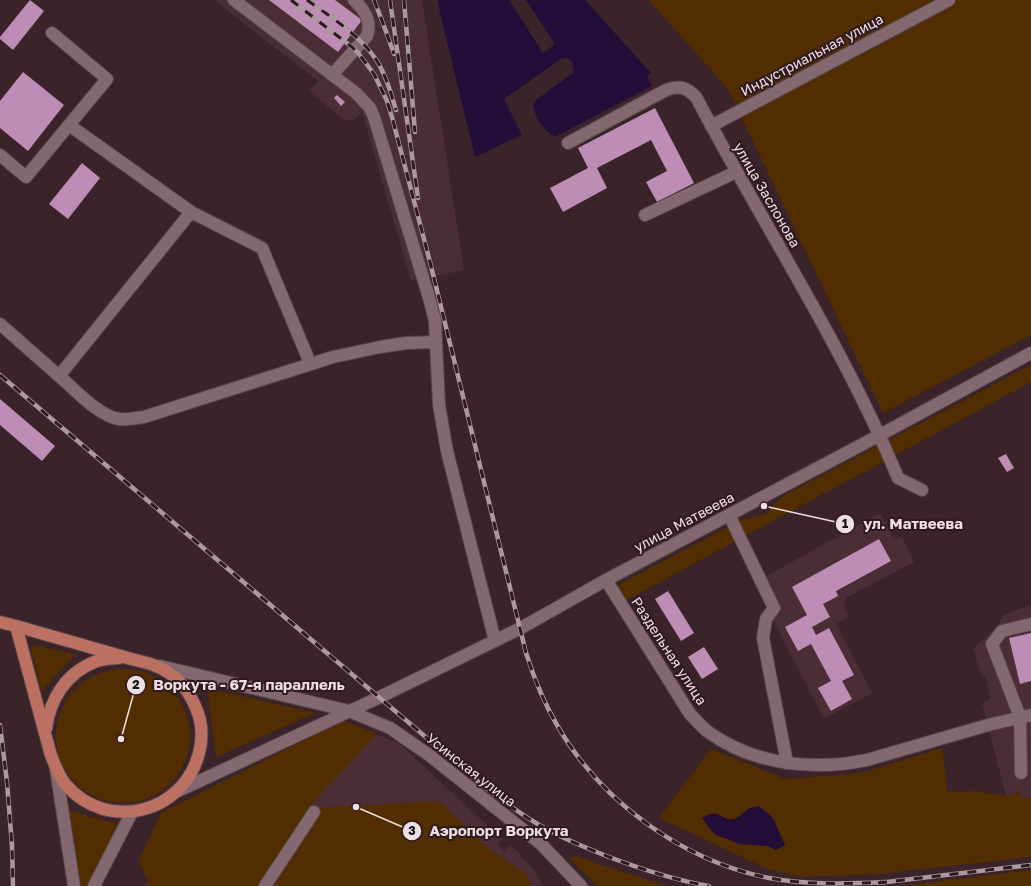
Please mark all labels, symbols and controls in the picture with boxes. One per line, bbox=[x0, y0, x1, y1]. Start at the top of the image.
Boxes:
street label: Индустриальная улица bbox=[738, 10, 886, 99]
street label: улица Заслонова bbox=[730, 139, 804, 250]
street label: улица Матвеева bbox=[631, 488, 737, 555]
callout: ул. Матвеева bbox=[835, 510, 970, 537]
text: ул. Матвеева bbox=[863, 514, 963, 532]
text: 1 bbox=[842, 516, 848, 531]
street label: Раздельная улица bbox=[628, 594, 711, 708]
callout: Воркута - 67-я параллель bbox=[126, 671, 353, 698]
text: Воркута - 67-я параллель bbox=[153, 675, 345, 693]
text: 2 bbox=[132, 677, 140, 692]
street label: Усинская улица bbox=[423, 729, 520, 810]
callout: Аэропорт Воркута bbox=[402, 817, 577, 844]
text: Аэропорт Воркута bbox=[429, 821, 569, 839]
text: 3 bbox=[408, 823, 416, 838]

